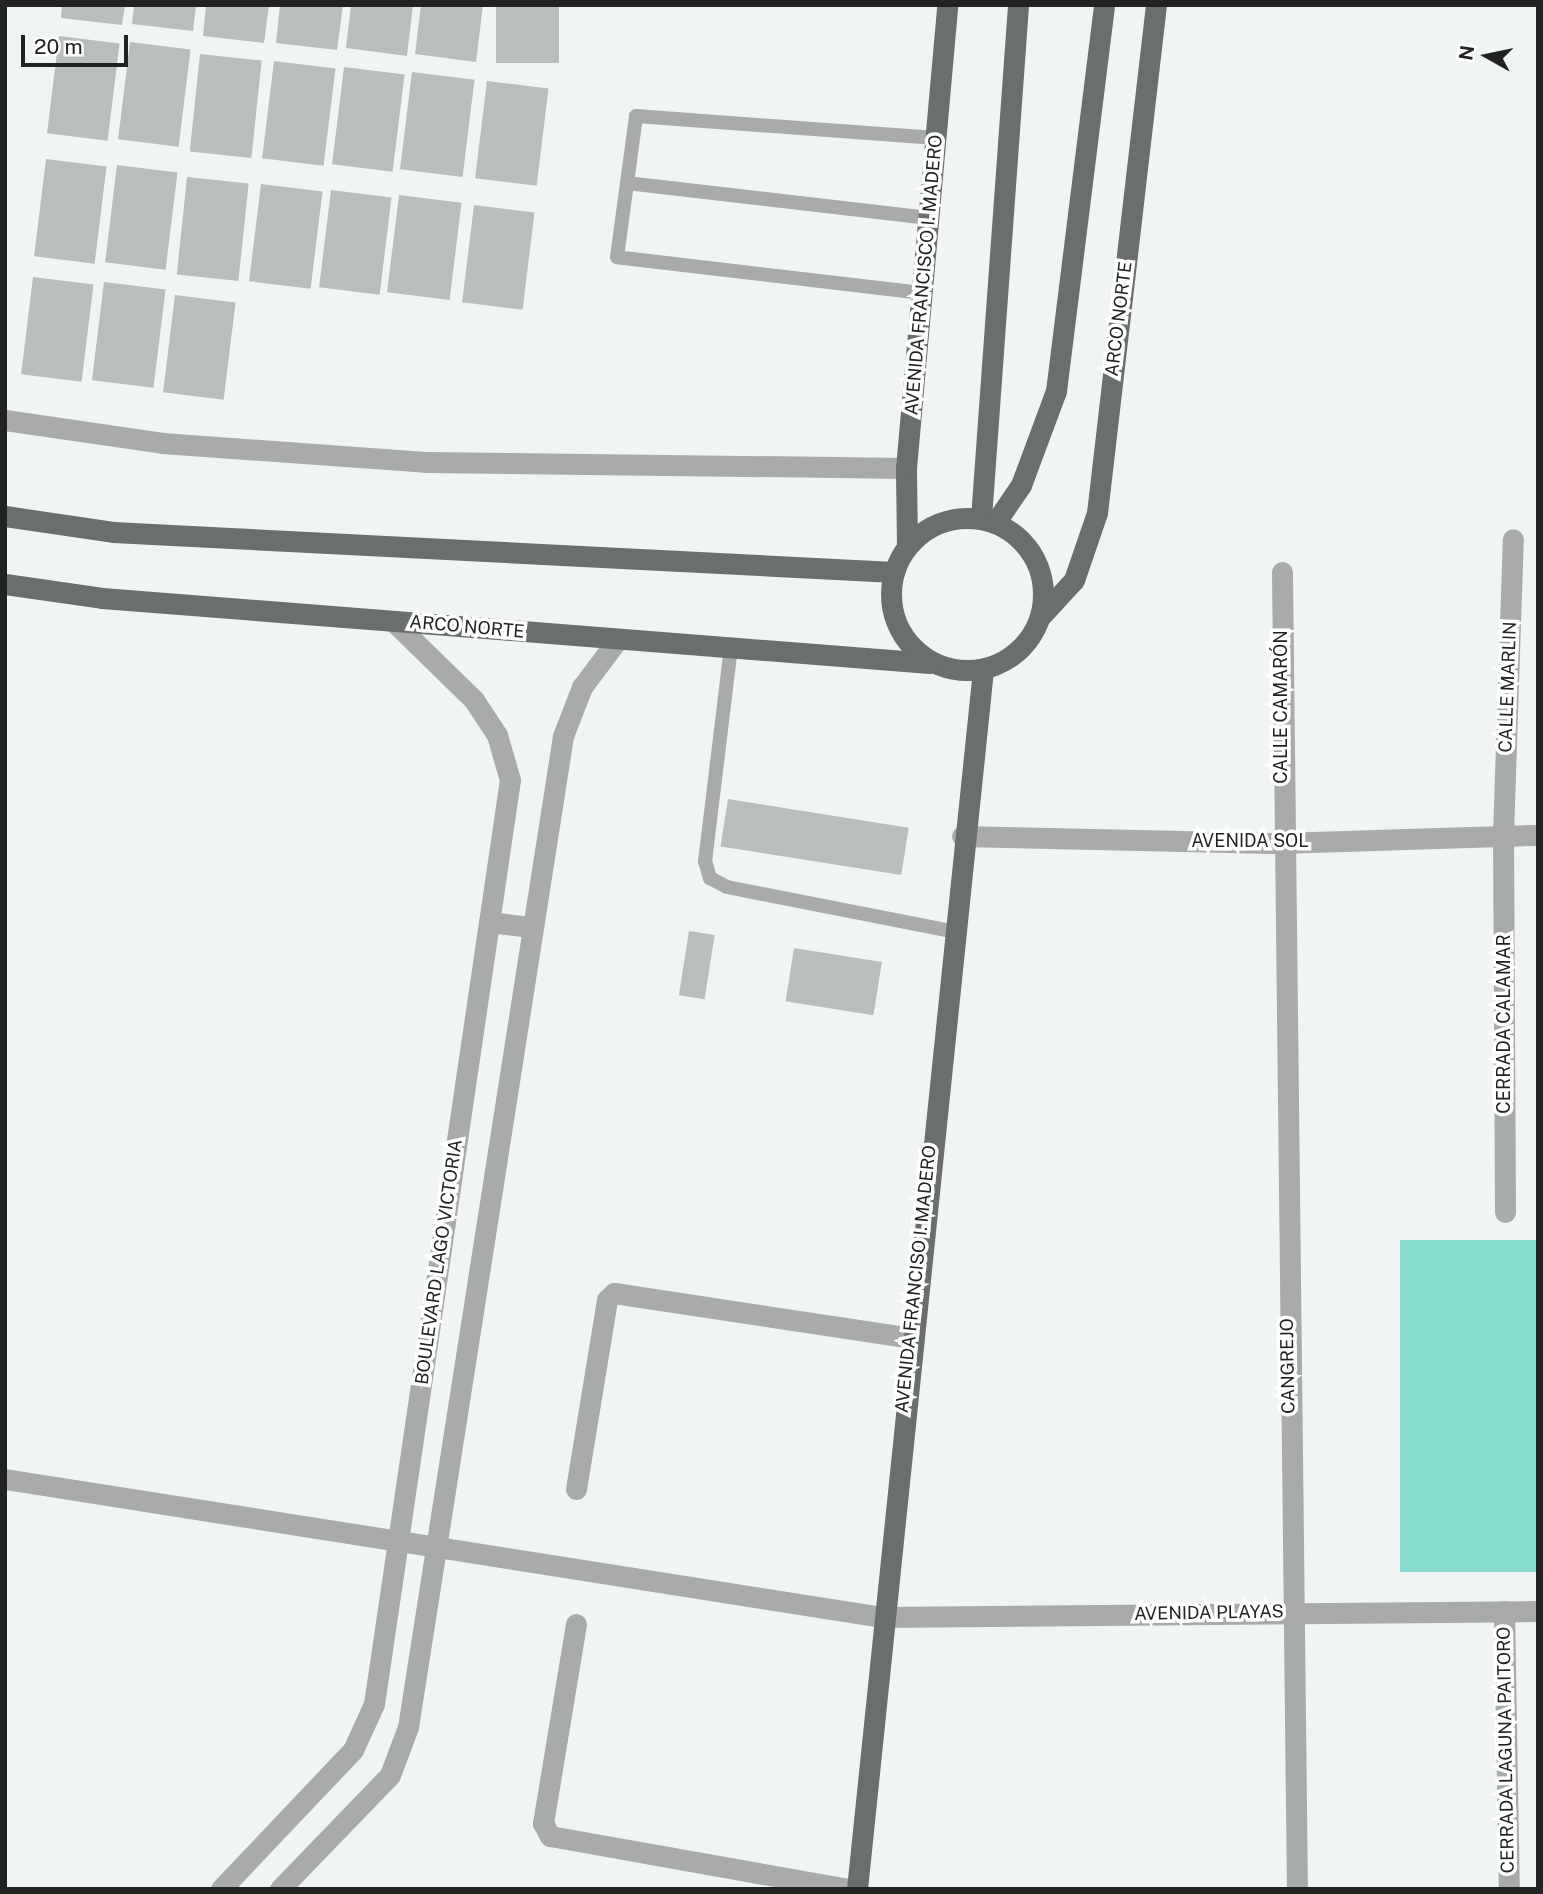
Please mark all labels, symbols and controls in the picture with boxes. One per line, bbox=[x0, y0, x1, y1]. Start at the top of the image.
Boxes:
scale bar bbox=[24, 21, 131, 65]
north arrow bbox=[1452, 21, 1522, 91]
text: 20 m bbox=[34, 34, 83, 59]
text: N bbox=[1454, 44, 1478, 62]
street label: AVENIDA FRANCISCO I. MADERO bbox=[901, 134, 947, 416]
street label: ARCO NORTE bbox=[1101, 260, 1137, 378]
street label: ARCO NORTE bbox=[409, 611, 525, 643]
street label: CALLE MARLIN bbox=[1495, 621, 1521, 753]
street label: CALLE CAMARÓN bbox=[1270, 630, 1292, 784]
street label: AVENIDA SOL bbox=[1191, 830, 1309, 852]
street label: CERRADA CALAMAR bbox=[1493, 934, 1515, 1114]
street label: BOULEVARD LAGO VICTORIA bbox=[411, 1138, 467, 1386]
street label: AVENIDA FRANCISO I. MADERO bbox=[891, 1144, 941, 1414]
street label: CANGREJO bbox=[1276, 1318, 1300, 1414]
street label: AVENIDA PLAYAS bbox=[1134, 1601, 1284, 1625]
street label: CERRADA LAGUNA PAITORO bbox=[1493, 1627, 1519, 1873]

